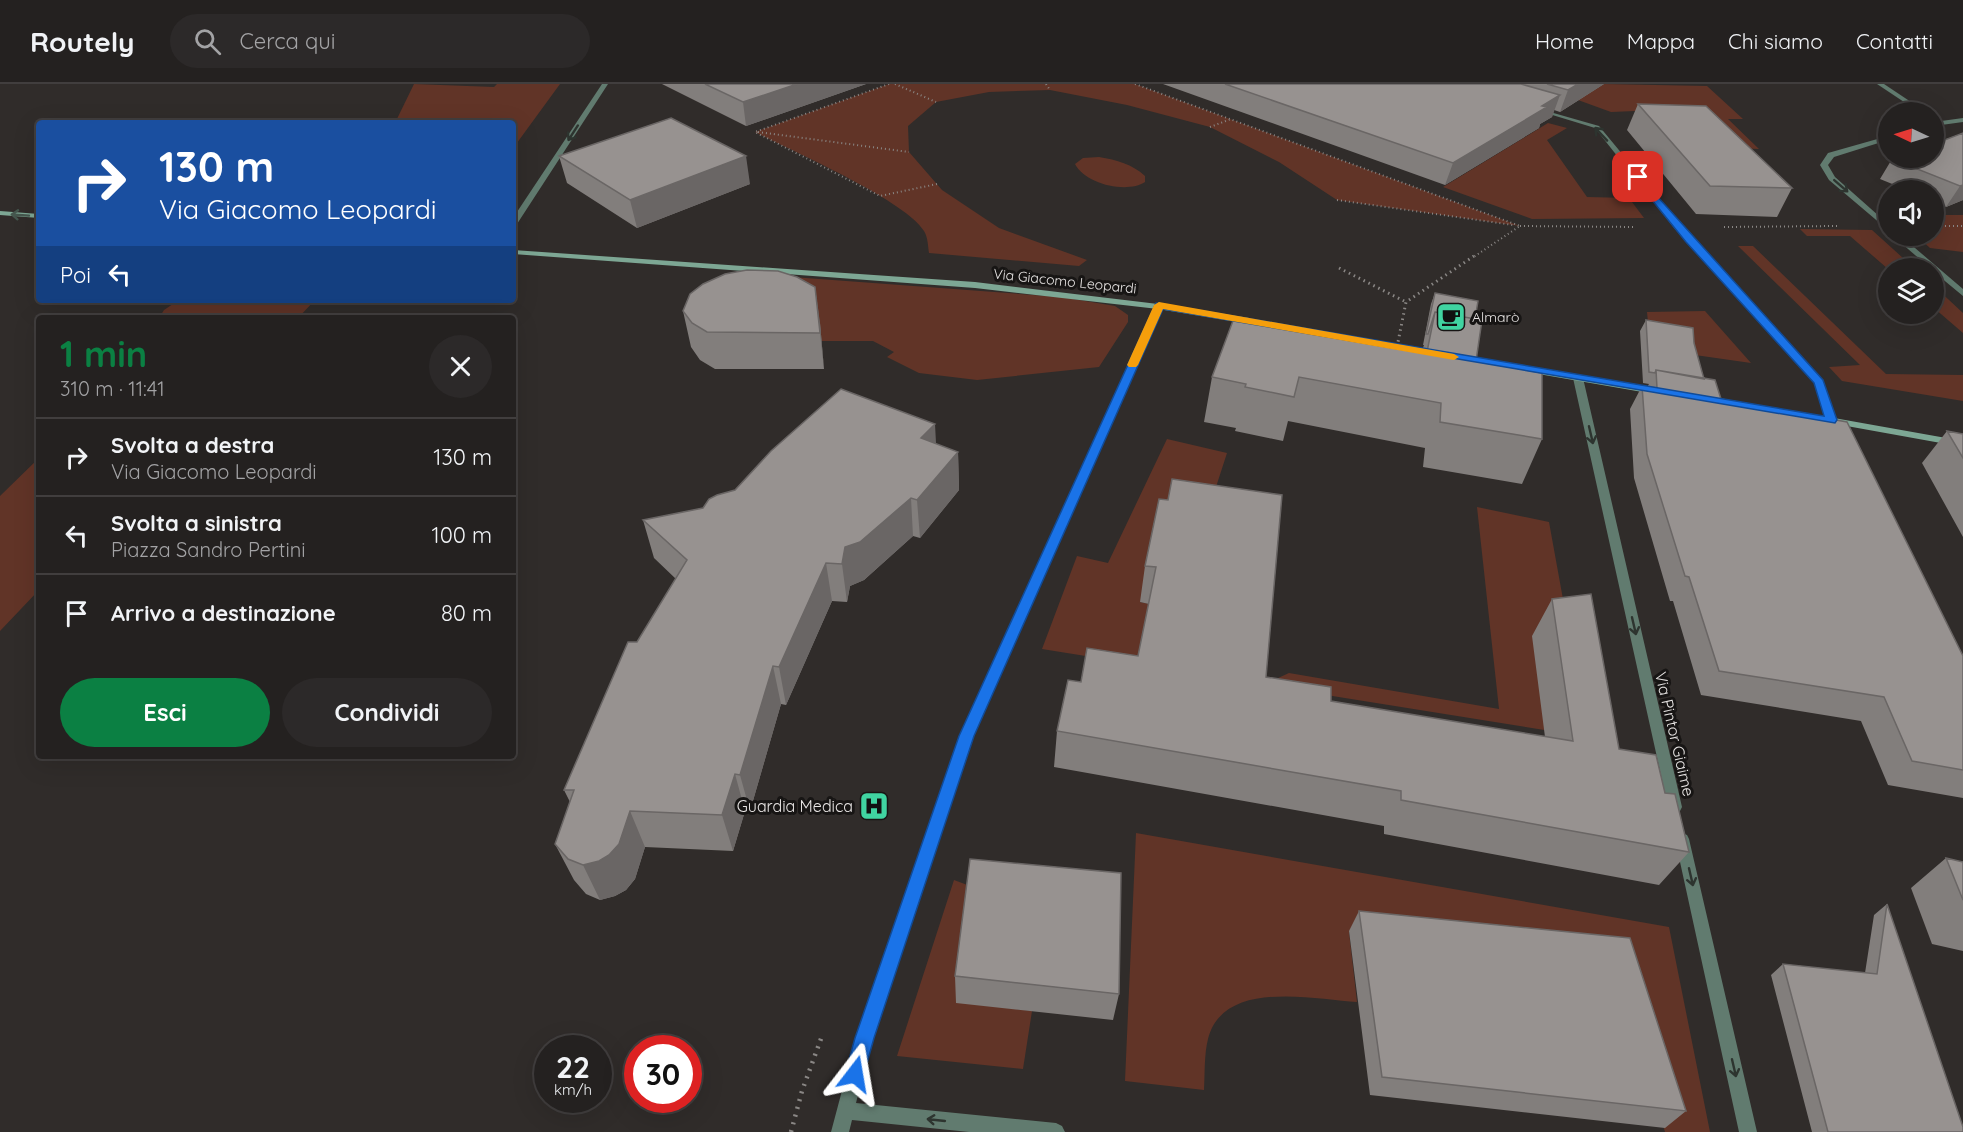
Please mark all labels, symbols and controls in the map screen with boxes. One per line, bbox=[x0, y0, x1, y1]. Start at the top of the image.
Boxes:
search box bbox=[170, 14, 590, 68]
text: Routely bbox=[30, 24, 134, 59]
icon: search bbox=[191, 25, 224, 58]
text: Cerca qui bbox=[239, 27, 336, 55]
text: Home bbox=[1535, 28, 1594, 54]
text: Mappa bbox=[1627, 28, 1695, 54]
text: Chi siamo bbox=[1728, 28, 1823, 54]
text: Contatti bbox=[1856, 28, 1933, 54]
north arrow bbox=[1878, 102, 1944, 168]
map controls bbox=[1878, 102, 1944, 324]
one-way arrow bbox=[567, 124, 579, 141]
one-way arrow bbox=[1594, 126, 1609, 141]
text: 130 m bbox=[159, 140, 274, 193]
icon: right bbox=[60, 144, 138, 222]
pin bbox=[1612, 151, 1663, 202]
icon: arrive bbox=[1621, 160, 1654, 193]
one-way arrow bbox=[1833, 179, 1848, 193]
button: sound bbox=[1878, 180, 1944, 246]
text: Via Giacomo Leopardi bbox=[159, 192, 437, 226]
one-way arrow bbox=[10, 209, 30, 220]
icon: left bbox=[103, 258, 136, 291]
button: layers bbox=[1878, 258, 1944, 324]
text: Poi bbox=[60, 261, 91, 289]
street label: Via Giacomo Leopardi bbox=[992, 265, 1138, 297]
cafe icon: Almarò bbox=[1435, 301, 1467, 333]
place label: Almarò bbox=[1472, 308, 1519, 326]
text: 1 min bbox=[60, 331, 147, 376]
button: close bbox=[429, 335, 492, 398]
text: 310 m · 11:41 bbox=[60, 376, 165, 401]
one-way arrow bbox=[1586, 426, 1598, 445]
text: Svolta a destra bbox=[111, 431, 274, 459]
icon: right bbox=[60, 441, 93, 474]
text: 130 m bbox=[433, 443, 492, 471]
text: Via Giacomo Leopardi bbox=[111, 459, 317, 484]
text: Svolta a sinistra bbox=[111, 509, 282, 537]
icon: left bbox=[60, 519, 93, 552]
text: 100 m bbox=[432, 521, 492, 549]
text: Piazza Sandro Pertini bbox=[111, 537, 306, 562]
icon: arrive bbox=[60, 597, 93, 630]
text: Arrivo a destinazione bbox=[111, 599, 336, 627]
text: 80 m bbox=[441, 599, 492, 627]
one-way arrow bbox=[1629, 615, 1640, 635]
street label: Via Pintor Giaime bbox=[1651, 670, 1699, 798]
button: Esci bbox=[60, 678, 270, 747]
button: Condividi bbox=[282, 678, 492, 747]
hospital icon: Guardia Medica bbox=[858, 790, 890, 822]
place label: Guardia Medica bbox=[737, 796, 853, 816]
one-way arrow bbox=[1685, 868, 1697, 887]
speed limit sign: 30 bbox=[624, 1035, 702, 1113]
position arrow bbox=[823, 1042, 887, 1106]
text: 22 bbox=[556, 1048, 590, 1086]
one-way arrow bbox=[1728, 1058, 1740, 1077]
text: km/h bbox=[554, 1080, 592, 1099]
one-way arrow bbox=[926, 1114, 946, 1125]

